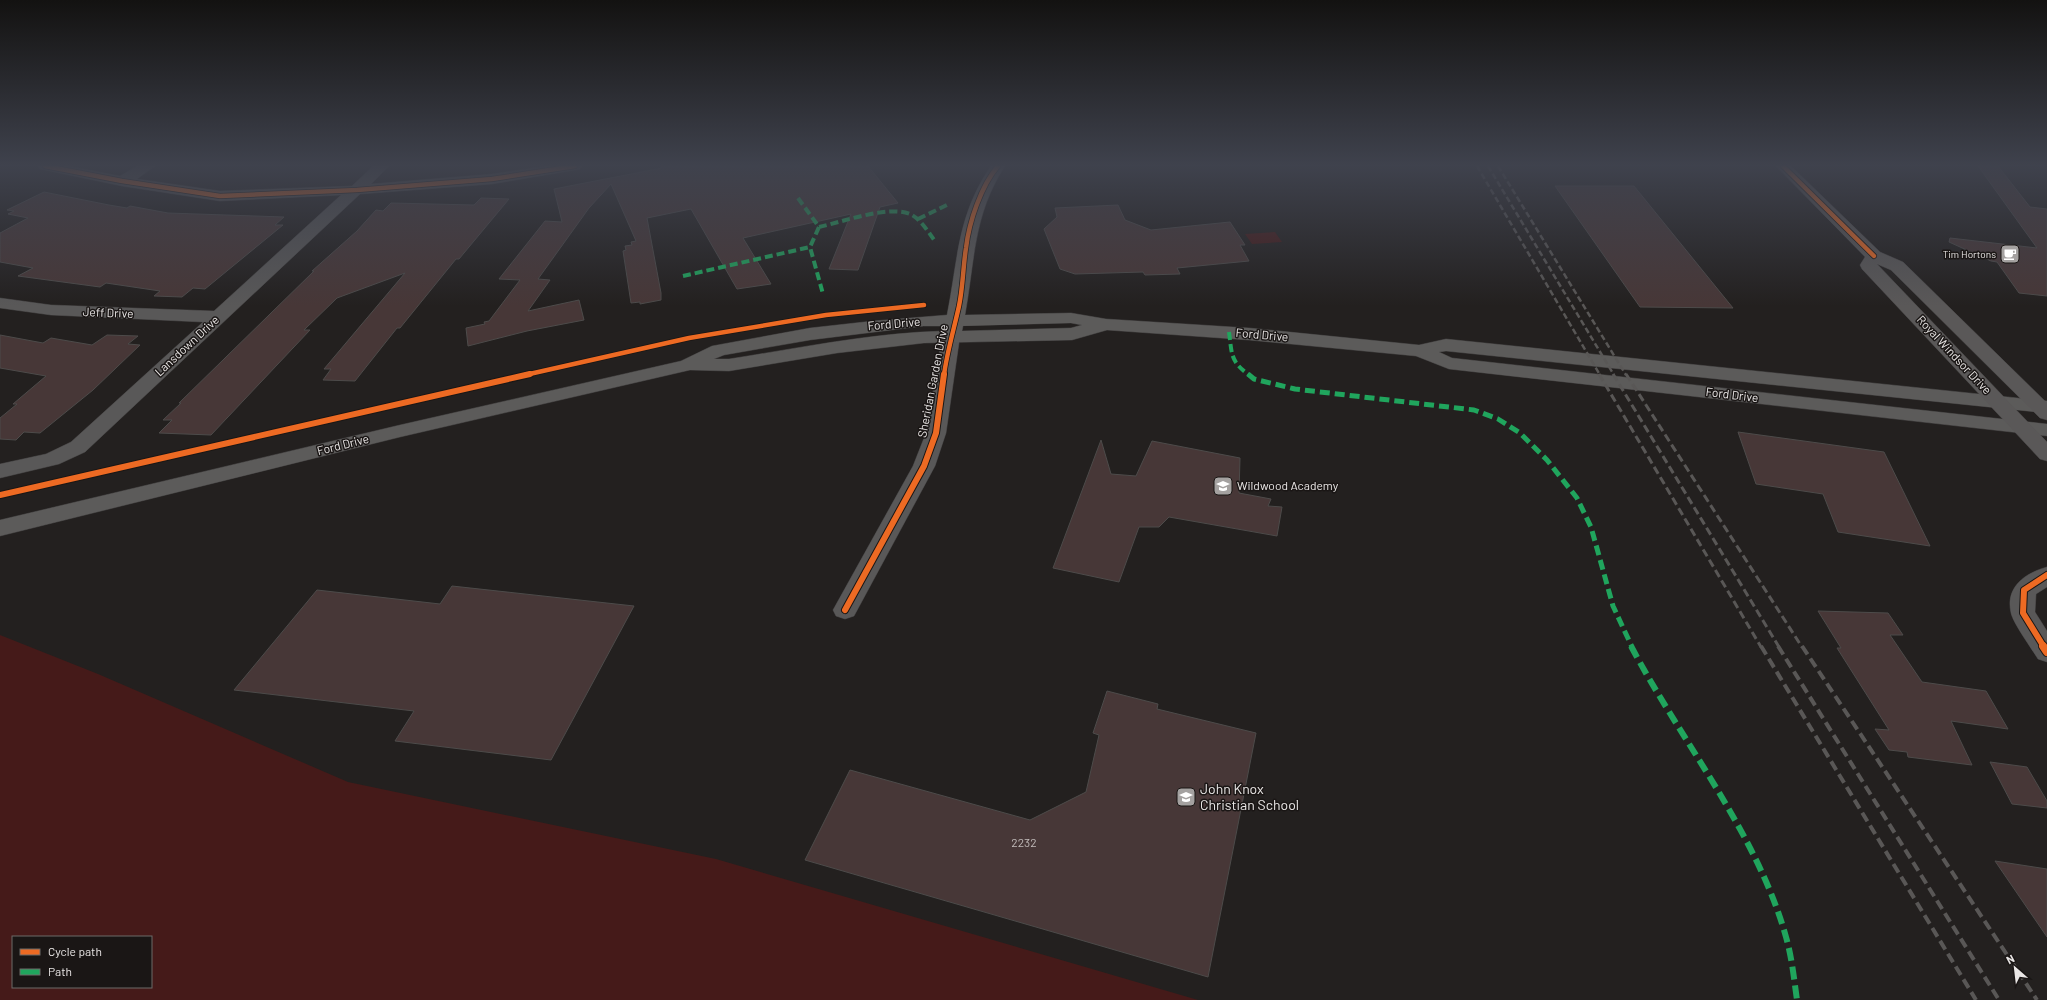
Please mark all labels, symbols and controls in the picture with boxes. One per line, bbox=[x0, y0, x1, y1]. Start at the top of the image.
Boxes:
cafe icon: Tim Hortons bbox=[1999, 243, 2021, 265]
place label: Tim Hortons bbox=[1943, 248, 1996, 260]
street label: Jeff Drive bbox=[82, 304, 134, 320]
street label: Lansdown Drive bbox=[151, 312, 221, 378]
street label: Royal Windsor Drive bbox=[1915, 312, 1995, 397]
street label: Ford Drive bbox=[867, 314, 921, 332]
street label: Sheridan Garden Drive bbox=[914, 323, 950, 439]
street label: Ford Drive bbox=[1235, 325, 1289, 343]
street label: Ford Drive bbox=[1705, 384, 1759, 404]
street label: Ford Drive bbox=[315, 431, 370, 457]
school or university icon: Wildwood Academy bbox=[1212, 475, 1234, 497]
place label: Wildwood Academy bbox=[1237, 478, 1339, 492]
place label: John Knox Christian School bbox=[1200, 780, 1299, 813]
school or university icon: John Knox Christian School bbox=[1175, 786, 1197, 808]
house number: 2232 bbox=[1011, 835, 1037, 849]
legend bbox=[12, 936, 152, 988]
text: Cycle path bbox=[48, 944, 102, 958]
north arrow bbox=[1995, 948, 2035, 988]
text: N bbox=[2004, 951, 2016, 966]
text: Path bbox=[48, 964, 72, 978]

